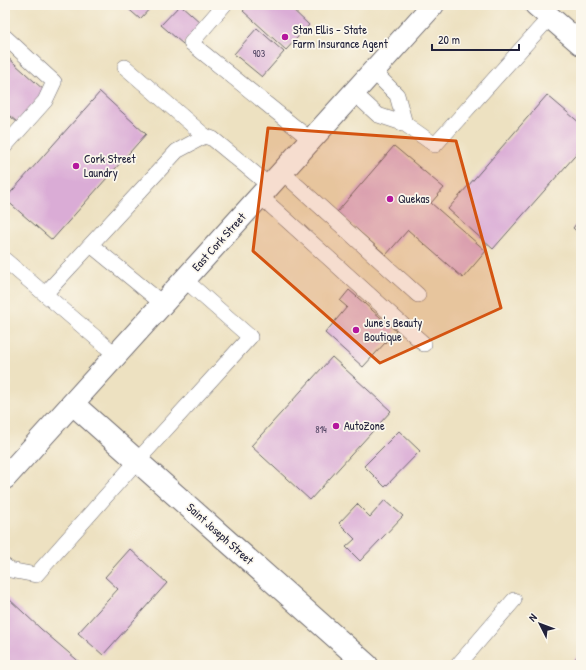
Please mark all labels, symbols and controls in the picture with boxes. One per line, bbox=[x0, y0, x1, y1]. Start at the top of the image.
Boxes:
place label: Stan Ellis - State Farm Insurance Agent bbox=[292, 21, 389, 52]
scale bar bbox=[432, 26, 519, 52]
text: 20 m bbox=[438, 31, 460, 48]
marker: Stan Ellis - State Farm Insurance Agent bbox=[280, 32, 290, 42]
house number: 903 bbox=[253, 47, 266, 60]
place label: Cork Street Laundry bbox=[84, 150, 137, 181]
marker: Cork Street Laundry bbox=[71, 161, 81, 171]
place label: Quekas bbox=[398, 190, 430, 207]
marker: Quekas bbox=[385, 194, 395, 204]
street label: East Cork Street bbox=[188, 208, 250, 275]
place label: June's Beauty Boutique bbox=[364, 314, 422, 345]
marker: June's Beauty Boutique bbox=[351, 325, 361, 335]
place label: AutoZone bbox=[344, 417, 385, 434]
marker: AutoZone bbox=[331, 421, 341, 431]
house number: 814 bbox=[315, 423, 327, 436]
street label: Saint Joseph Street bbox=[183, 499, 258, 569]
north arrow bbox=[520, 604, 560, 644]
text: N bbox=[525, 610, 540, 624]

